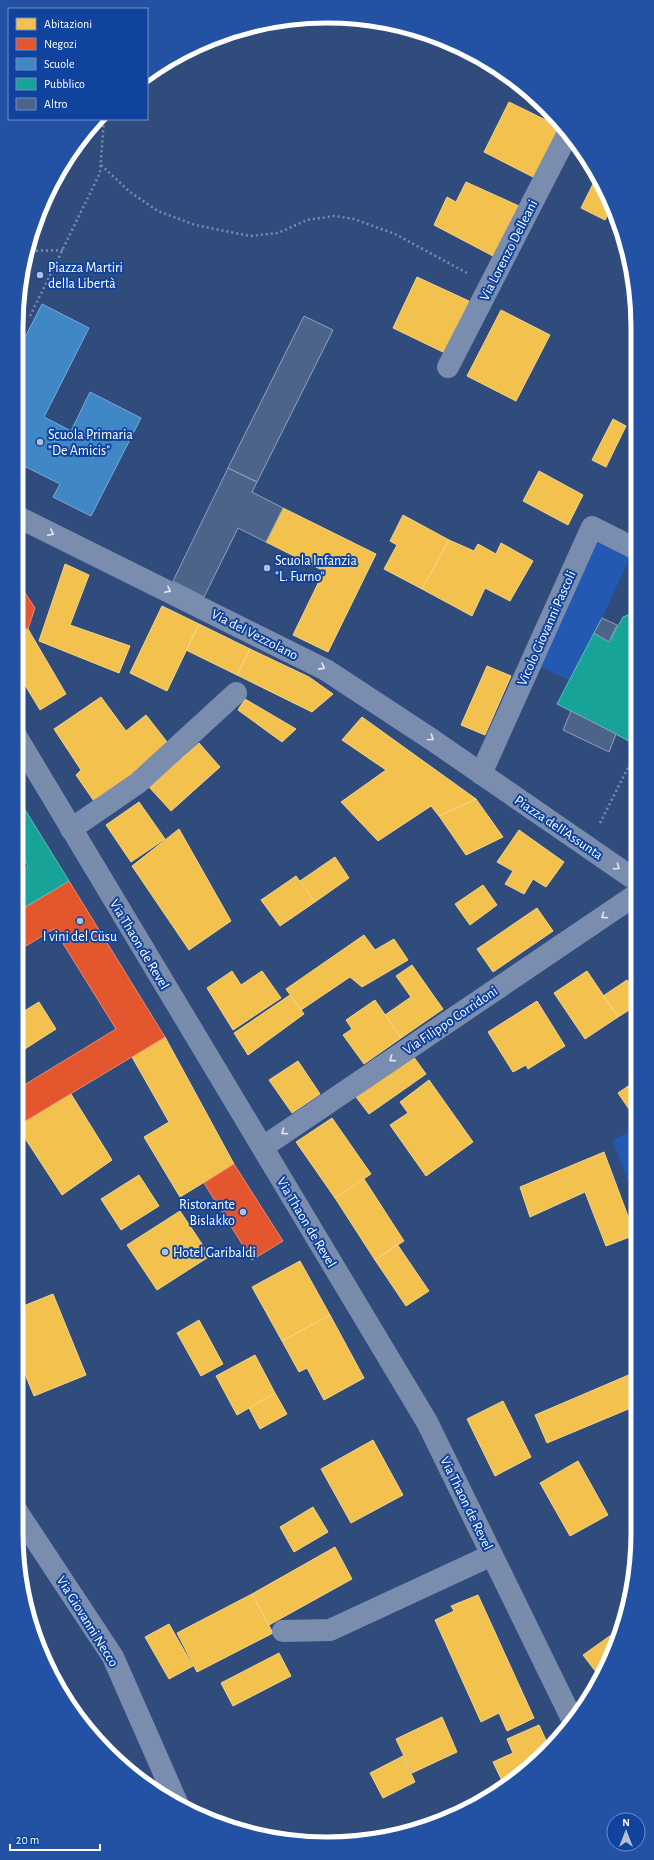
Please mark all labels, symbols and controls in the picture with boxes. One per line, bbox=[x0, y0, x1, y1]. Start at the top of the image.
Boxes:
legend bbox=[8, 8, 148, 120]
text: Abitazioni bbox=[44, 18, 92, 30]
text: Negozi bbox=[44, 38, 77, 50]
text: Scuole bbox=[44, 58, 75, 70]
text: Pubblico bbox=[44, 78, 85, 90]
text: Altro bbox=[44, 98, 68, 110]
street label: Via Lorenzo Delleani bbox=[477, 198, 540, 303]
place label: Piazza Martiri della Libertà bbox=[48, 261, 123, 291]
marker: Piazza Martiri della Libertà bbox=[35, 270, 45, 280]
place label: Scuola Primaria "De Amicis" bbox=[48, 428, 133, 458]
marker: Scuola Primaria "De Amicis" bbox=[35, 437, 45, 447]
one-way arrow bbox=[47, 528, 55, 536]
place label: Scuola Infanzia "L. Furno" bbox=[275, 554, 357, 584]
marker: Scuola Infanzia "L. Furno" bbox=[262, 563, 272, 573]
street label: Vicolo Giovanni Pascoli bbox=[515, 569, 579, 688]
one-way arrow bbox=[164, 585, 171, 593]
street label: Via del Vezzolano bbox=[209, 607, 300, 663]
one-way arrow bbox=[317, 663, 325, 670]
one-way arrow bbox=[426, 733, 433, 740]
street label: Piazza dell'Assunta bbox=[512, 793, 606, 863]
one-way arrow bbox=[613, 862, 620, 870]
street label: Via Thaon de Revel bbox=[107, 897, 171, 992]
one-way arrow bbox=[601, 911, 608, 919]
marker: I vini del Cüsu bbox=[75, 916, 85, 926]
place label: I vini del Cüsu bbox=[43, 930, 117, 944]
street label: Via Filippo Corridoni bbox=[401, 984, 500, 1058]
one-way arrow bbox=[389, 1054, 396, 1062]
one-way arrow bbox=[281, 1127, 288, 1135]
street label: Via Thaon de Revel bbox=[274, 1175, 338, 1270]
place label: Ristorante Bislakko bbox=[179, 1198, 235, 1228]
marker: Ristorante Bislakko bbox=[238, 1207, 248, 1217]
place label: Hotel Garibaldi bbox=[173, 1246, 256, 1260]
marker: Hotel Garibaldi bbox=[160, 1247, 170, 1257]
street label: Via Thaon de Revel bbox=[437, 1454, 495, 1552]
street label: Via Giovanni Necco bbox=[54, 1574, 121, 1669]
north arrow bbox=[606, 1812, 646, 1852]
text: N bbox=[622, 1817, 630, 1828]
scale bar bbox=[10, 1826, 100, 1852]
text: 20 m bbox=[16, 1834, 39, 1846]

